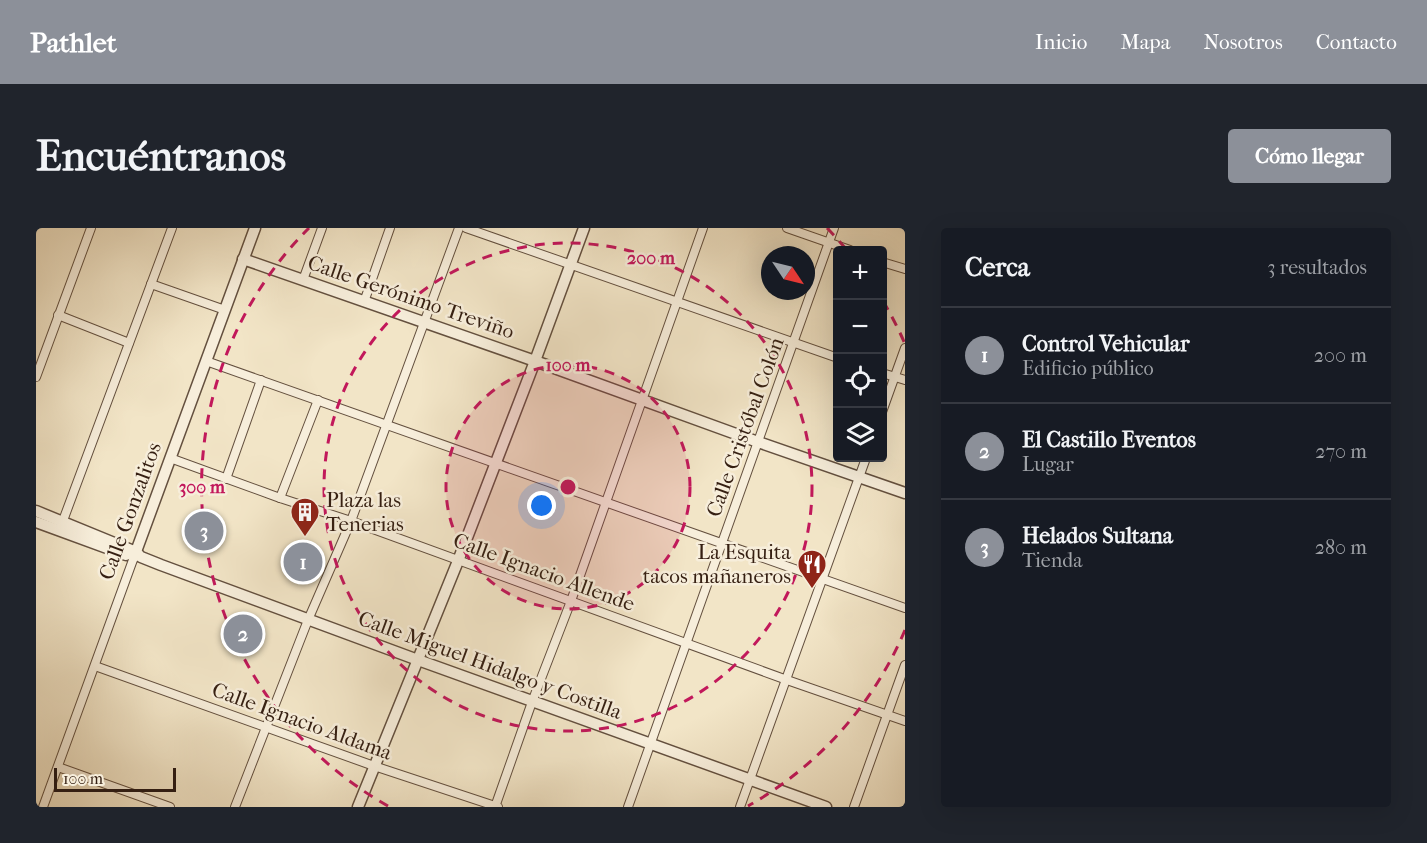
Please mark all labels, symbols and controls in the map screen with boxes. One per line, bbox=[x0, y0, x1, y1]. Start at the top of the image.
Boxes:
text: Pathlet bbox=[30, 26, 117, 59]
text: Inicio bbox=[1035, 30, 1087, 54]
text: Mapa bbox=[1120, 30, 1170, 54]
text: Nosotros bbox=[1203, 30, 1283, 54]
text: Contacto bbox=[1316, 30, 1397, 54]
button: Cómo llegar bbox=[1228, 129, 1391, 183]
text: Encuéntranos bbox=[36, 132, 286, 181]
north arrow bbox=[761, 246, 815, 300]
map controls bbox=[833, 246, 887, 462]
button: + bbox=[833, 246, 887, 300]
text: 200 m bbox=[627, 248, 676, 269]
street label: Calle Gerónimo Treviño bbox=[305, 250, 517, 344]
text: Cerca bbox=[965, 252, 1030, 283]
text: 3 resultados bbox=[1267, 256, 1367, 279]
button: − bbox=[833, 300, 887, 354]
text: Control Vehicular bbox=[1022, 331, 1190, 357]
street label: Calle Cristóbal Colón bbox=[701, 334, 789, 520]
text: 1 bbox=[981, 344, 988, 367]
text: 200 m bbox=[1314, 344, 1367, 367]
button: locate bbox=[833, 354, 887, 408]
text: 100 m bbox=[545, 355, 592, 376]
text: Edificio público bbox=[1022, 357, 1154, 380]
button: layers bbox=[833, 408, 887, 462]
text: El Castillo Eventos bbox=[1022, 427, 1196, 453]
street label: Calle Gonzalitos bbox=[94, 439, 166, 583]
text: 2 bbox=[979, 440, 990, 463]
text: 270 m bbox=[1315, 440, 1367, 463]
text: Lugar bbox=[1022, 453, 1074, 476]
text: 300 m bbox=[179, 477, 226, 498]
centre of rings bbox=[558, 477, 578, 497]
place label: Plaza las Tenerias bbox=[326, 488, 404, 536]
your location bbox=[527, 491, 556, 520]
building icon: Plaza las Tenerias bbox=[289, 496, 321, 538]
pin: 3 bbox=[184, 508, 224, 554]
text: Helados Sultana bbox=[1022, 523, 1173, 549]
street label: Calle Ignacio Allende bbox=[450, 528, 638, 616]
text: 3 bbox=[980, 536, 989, 559]
text: 280 m bbox=[1315, 536, 1367, 559]
pin: 1 bbox=[284, 540, 322, 584]
place label: La Esquita tacos mañaneros bbox=[643, 540, 791, 588]
restaurant icon: La Esquita tacos mañaneros bbox=[796, 548, 828, 590]
text: Tienda bbox=[1022, 549, 1082, 572]
street label: Calle Miguel Hidalgo y Costilla bbox=[355, 606, 625, 724]
pin: 2 bbox=[224, 612, 262, 656]
street label: Calle Ignacio Aldama bbox=[209, 677, 395, 765]
scale bar bbox=[54, 765, 176, 792]
text: 100 m bbox=[63, 769, 103, 788]

